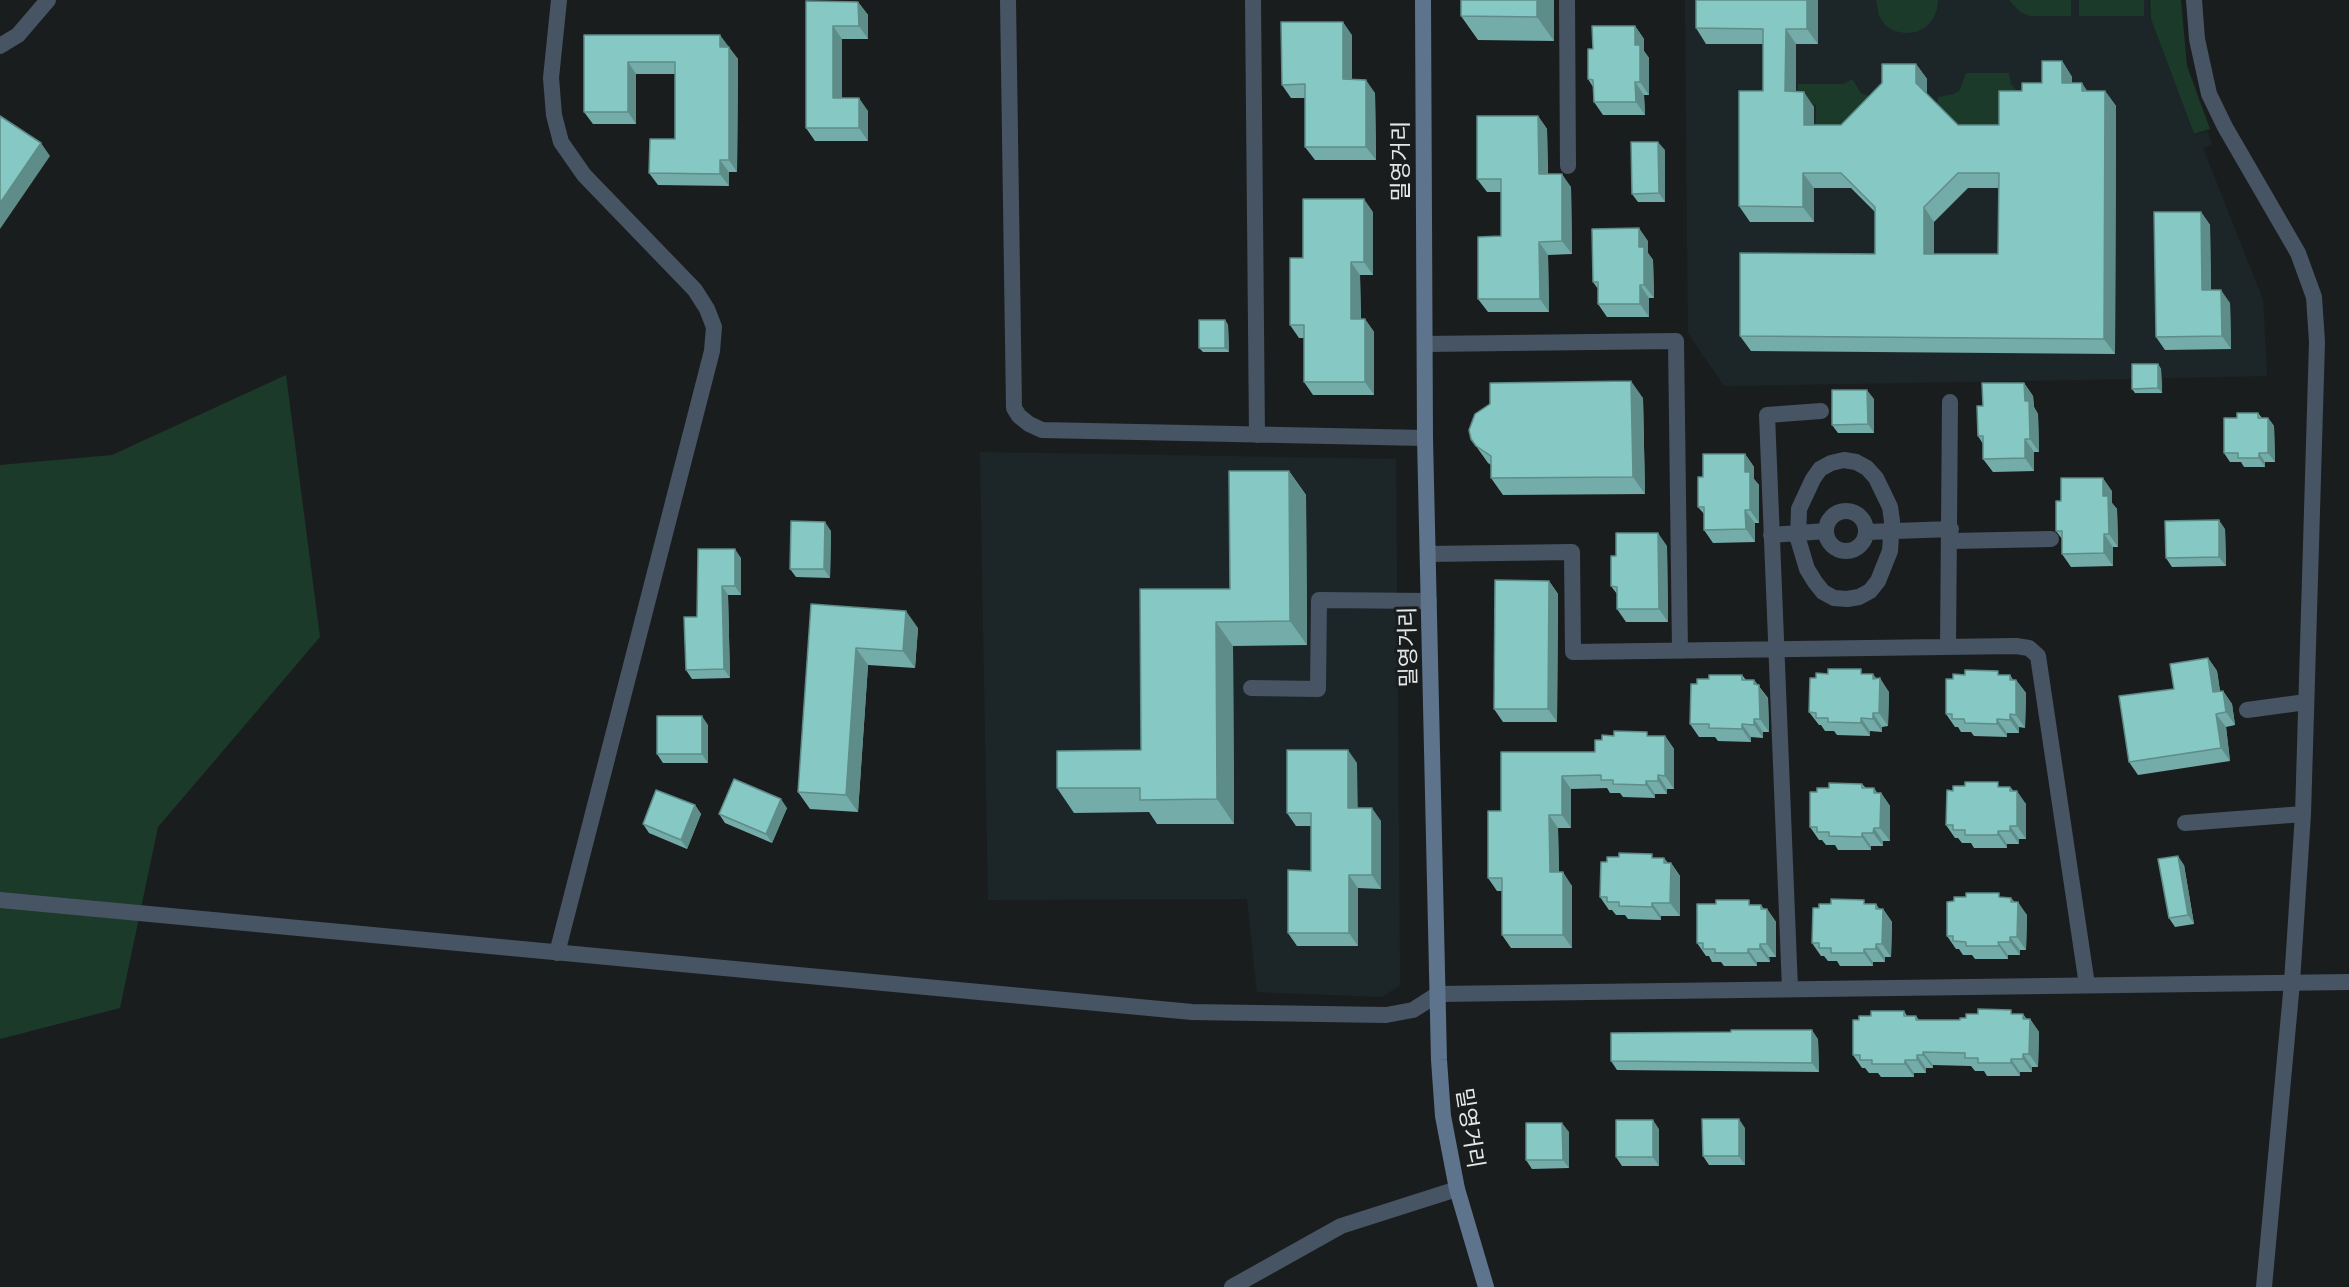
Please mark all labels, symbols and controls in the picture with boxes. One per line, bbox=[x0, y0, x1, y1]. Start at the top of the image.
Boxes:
street label: 밀영거리 bbox=[1388, 121, 1414, 201]
street label: 밀영거리 bbox=[1394, 606, 1422, 688]
street label: 밀영거리 bbox=[1451, 1086, 1489, 1170]

